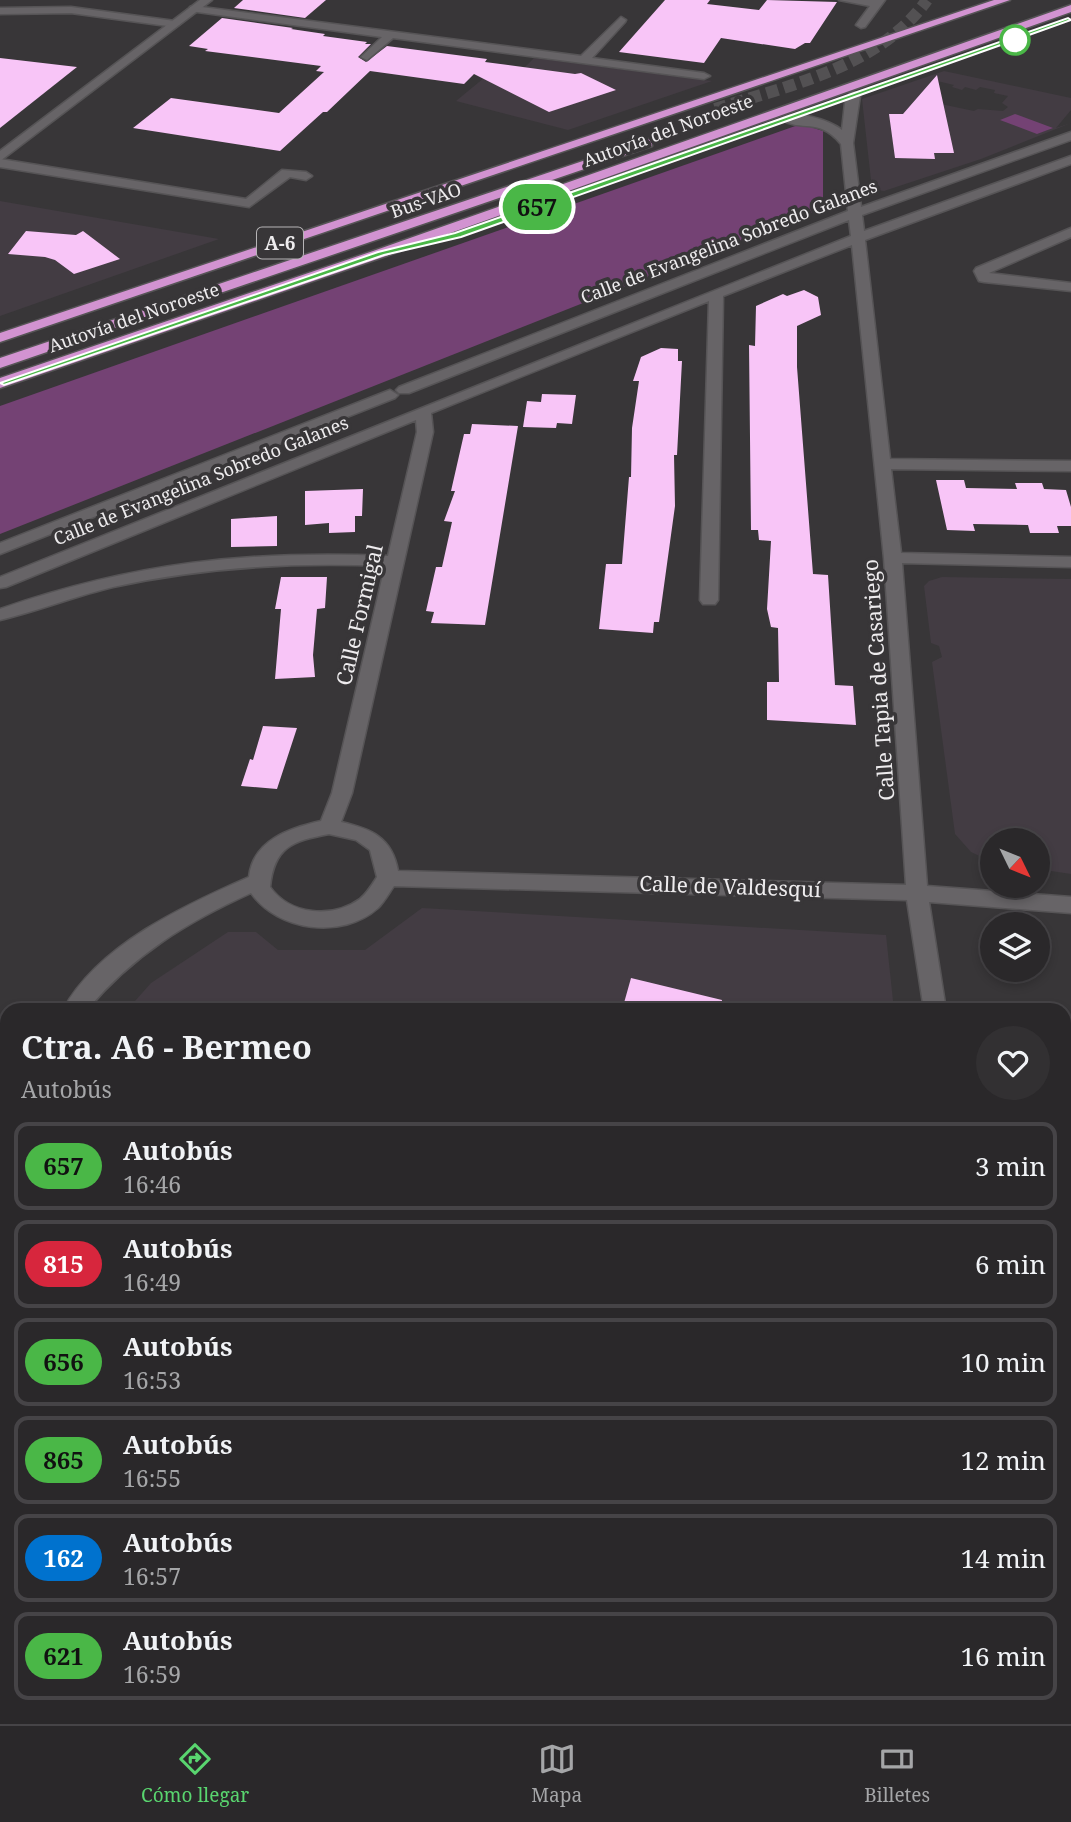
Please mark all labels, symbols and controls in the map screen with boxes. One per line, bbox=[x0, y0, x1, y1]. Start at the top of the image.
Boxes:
unlabelled marker bbox=[1000, 25, 1030, 55]
street label: Autovía del Noroeste bbox=[579, 88, 756, 172]
street label: Calle de Evangelina Sobredo Galanes bbox=[577, 173, 880, 309]
street label: Bus-VAO bbox=[387, 177, 464, 223]
line badge: 657 bbox=[497, 184, 577, 230]
text: 657 bbox=[517, 190, 557, 223]
road number: A-6 bbox=[257, 228, 303, 258]
street label: Autovía del Noroeste bbox=[45, 277, 222, 358]
street label: Calle de Evangelina Sobredo Galanes bbox=[50, 410, 352, 550]
street label: Calle Formigal bbox=[329, 541, 389, 688]
street label: Calle Tapia de Casariego bbox=[856, 558, 900, 802]
north arrow bbox=[980, 828, 1050, 898]
map controls bbox=[980, 828, 1050, 982]
street label: Calle de Valdesquí bbox=[639, 869, 822, 903]
button: layers bbox=[980, 912, 1050, 982]
text: Ctra. A6 - Bermeo bbox=[21, 1024, 312, 1069]
button: heart bbox=[976, 1026, 1050, 1100]
text: Autobús bbox=[21, 1073, 112, 1105]
text: Autobús bbox=[123, 1132, 233, 1168]
text: 3 min bbox=[975, 1148, 1046, 1184]
text: 657 bbox=[43, 1149, 84, 1182]
text: 16:46 bbox=[123, 1168, 181, 1200]
text: Autobús bbox=[123, 1230, 233, 1266]
text: 6 min bbox=[975, 1246, 1046, 1282]
text: 815 bbox=[43, 1247, 84, 1280]
text: 16:49 bbox=[123, 1266, 181, 1298]
text: Autobús bbox=[123, 1328, 233, 1364]
text: 10 min bbox=[961, 1344, 1046, 1380]
text: 656 bbox=[43, 1345, 84, 1378]
text: 16:53 bbox=[123, 1364, 181, 1396]
text: Autobús bbox=[123, 1426, 233, 1462]
text: 12 min bbox=[961, 1442, 1046, 1478]
text: 865 bbox=[43, 1443, 84, 1476]
text: 16:55 bbox=[123, 1462, 181, 1494]
text: Autobús bbox=[123, 1524, 233, 1560]
text: 14 min bbox=[961, 1540, 1046, 1576]
text: 162 bbox=[43, 1541, 84, 1574]
text: 16:57 bbox=[123, 1560, 181, 1592]
text: Autobús bbox=[123, 1622, 233, 1658]
text: 16 min bbox=[961, 1638, 1046, 1674]
text: 621 bbox=[43, 1639, 84, 1672]
text: 16:59 bbox=[123, 1658, 181, 1690]
tab: Cómo llegar bbox=[141, 1740, 249, 1808]
tab: Mapa bbox=[531, 1740, 582, 1808]
tab: Billetes bbox=[864, 1740, 930, 1808]

